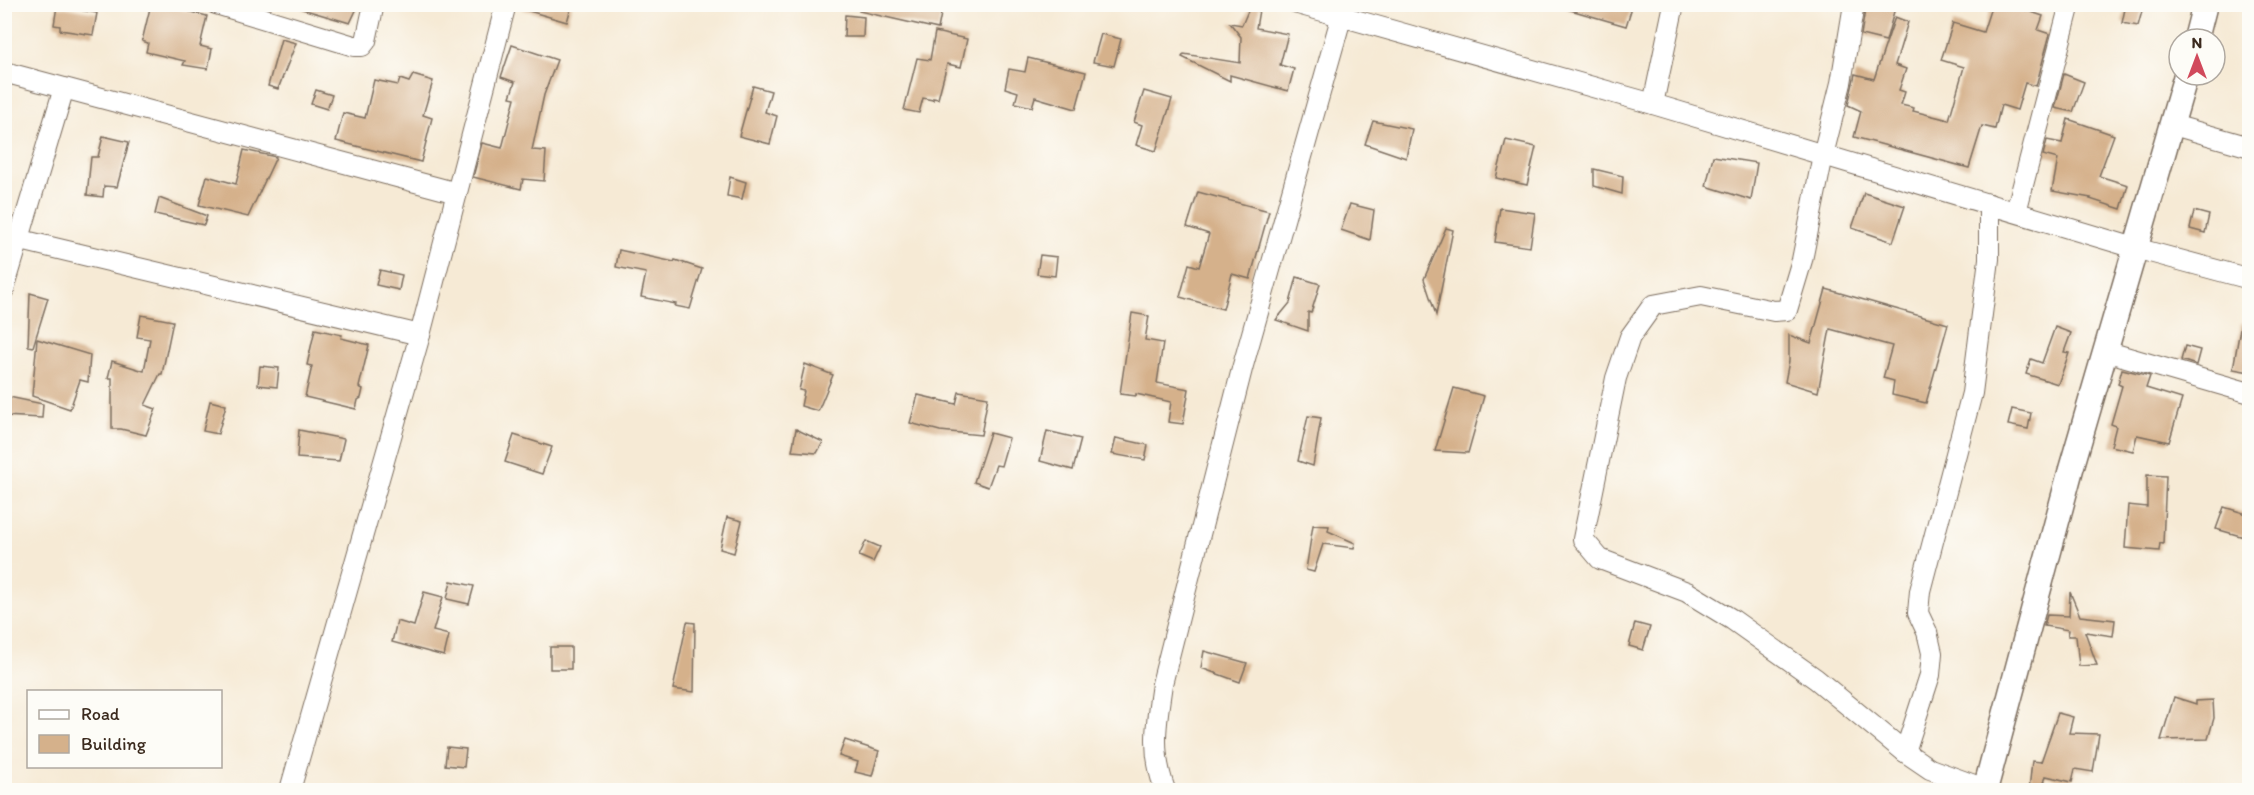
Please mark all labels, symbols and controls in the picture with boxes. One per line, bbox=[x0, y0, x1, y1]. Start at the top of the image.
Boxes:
north arrow bbox=[2167, 27, 2227, 87]
text: N bbox=[2192, 33, 2202, 52]
legend bbox=[27, 690, 222, 768]
text: Road bbox=[81, 703, 120, 725]
text: Building bbox=[81, 733, 147, 755]

